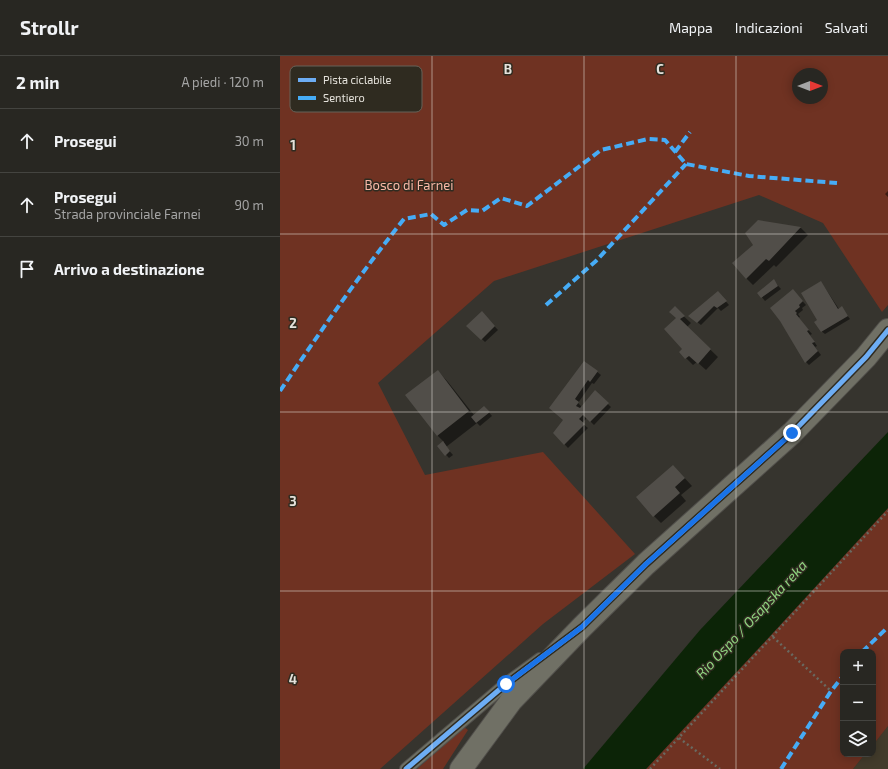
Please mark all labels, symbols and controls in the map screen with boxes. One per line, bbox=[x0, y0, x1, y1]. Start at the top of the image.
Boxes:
text: Strollr bbox=[20, 16, 79, 39]
text: Mappa bbox=[669, 19, 713, 36]
text: Indicazioni bbox=[735, 19, 803, 36]
text: Salvati bbox=[825, 19, 868, 36]
text: B bbox=[504, 61, 512, 77]
text: C bbox=[656, 61, 664, 77]
legend bbox=[290, 66, 422, 112]
north arrow bbox=[792, 68, 828, 104]
text: 2 min bbox=[16, 72, 59, 92]
text: Pista ciclabile bbox=[323, 73, 392, 86]
text: A piedi · 120 m bbox=[181, 74, 264, 90]
text: Sentiero bbox=[323, 91, 365, 104]
icon: ahead bbox=[16, 130, 38, 152]
text: Prosegui bbox=[54, 132, 117, 150]
text: 30 m bbox=[235, 133, 264, 149]
text: 1 bbox=[290, 137, 296, 153]
park label: Bosco di Farnei bbox=[365, 177, 453, 193]
text: Prosegui bbox=[54, 188, 117, 206]
icon: ahead bbox=[16, 194, 38, 216]
text: 90 m bbox=[234, 197, 264, 213]
text: Strada provinciale Farnei bbox=[54, 206, 201, 222]
icon: arrive bbox=[16, 258, 38, 280]
text: Arrivo a destinazione bbox=[54, 260, 205, 278]
text: 2 bbox=[289, 315, 297, 331]
route end bbox=[783, 424, 801, 442]
text: 3 bbox=[289, 493, 297, 509]
water label: Rio Ospo / Osapska reka bbox=[692, 556, 810, 682]
map controls bbox=[840, 649, 876, 757]
button: + bbox=[840, 649, 876, 685]
text: 4 bbox=[289, 671, 297, 687]
route start bbox=[497, 675, 515, 693]
button: − bbox=[840, 685, 876, 721]
button: layers bbox=[840, 721, 876, 757]

